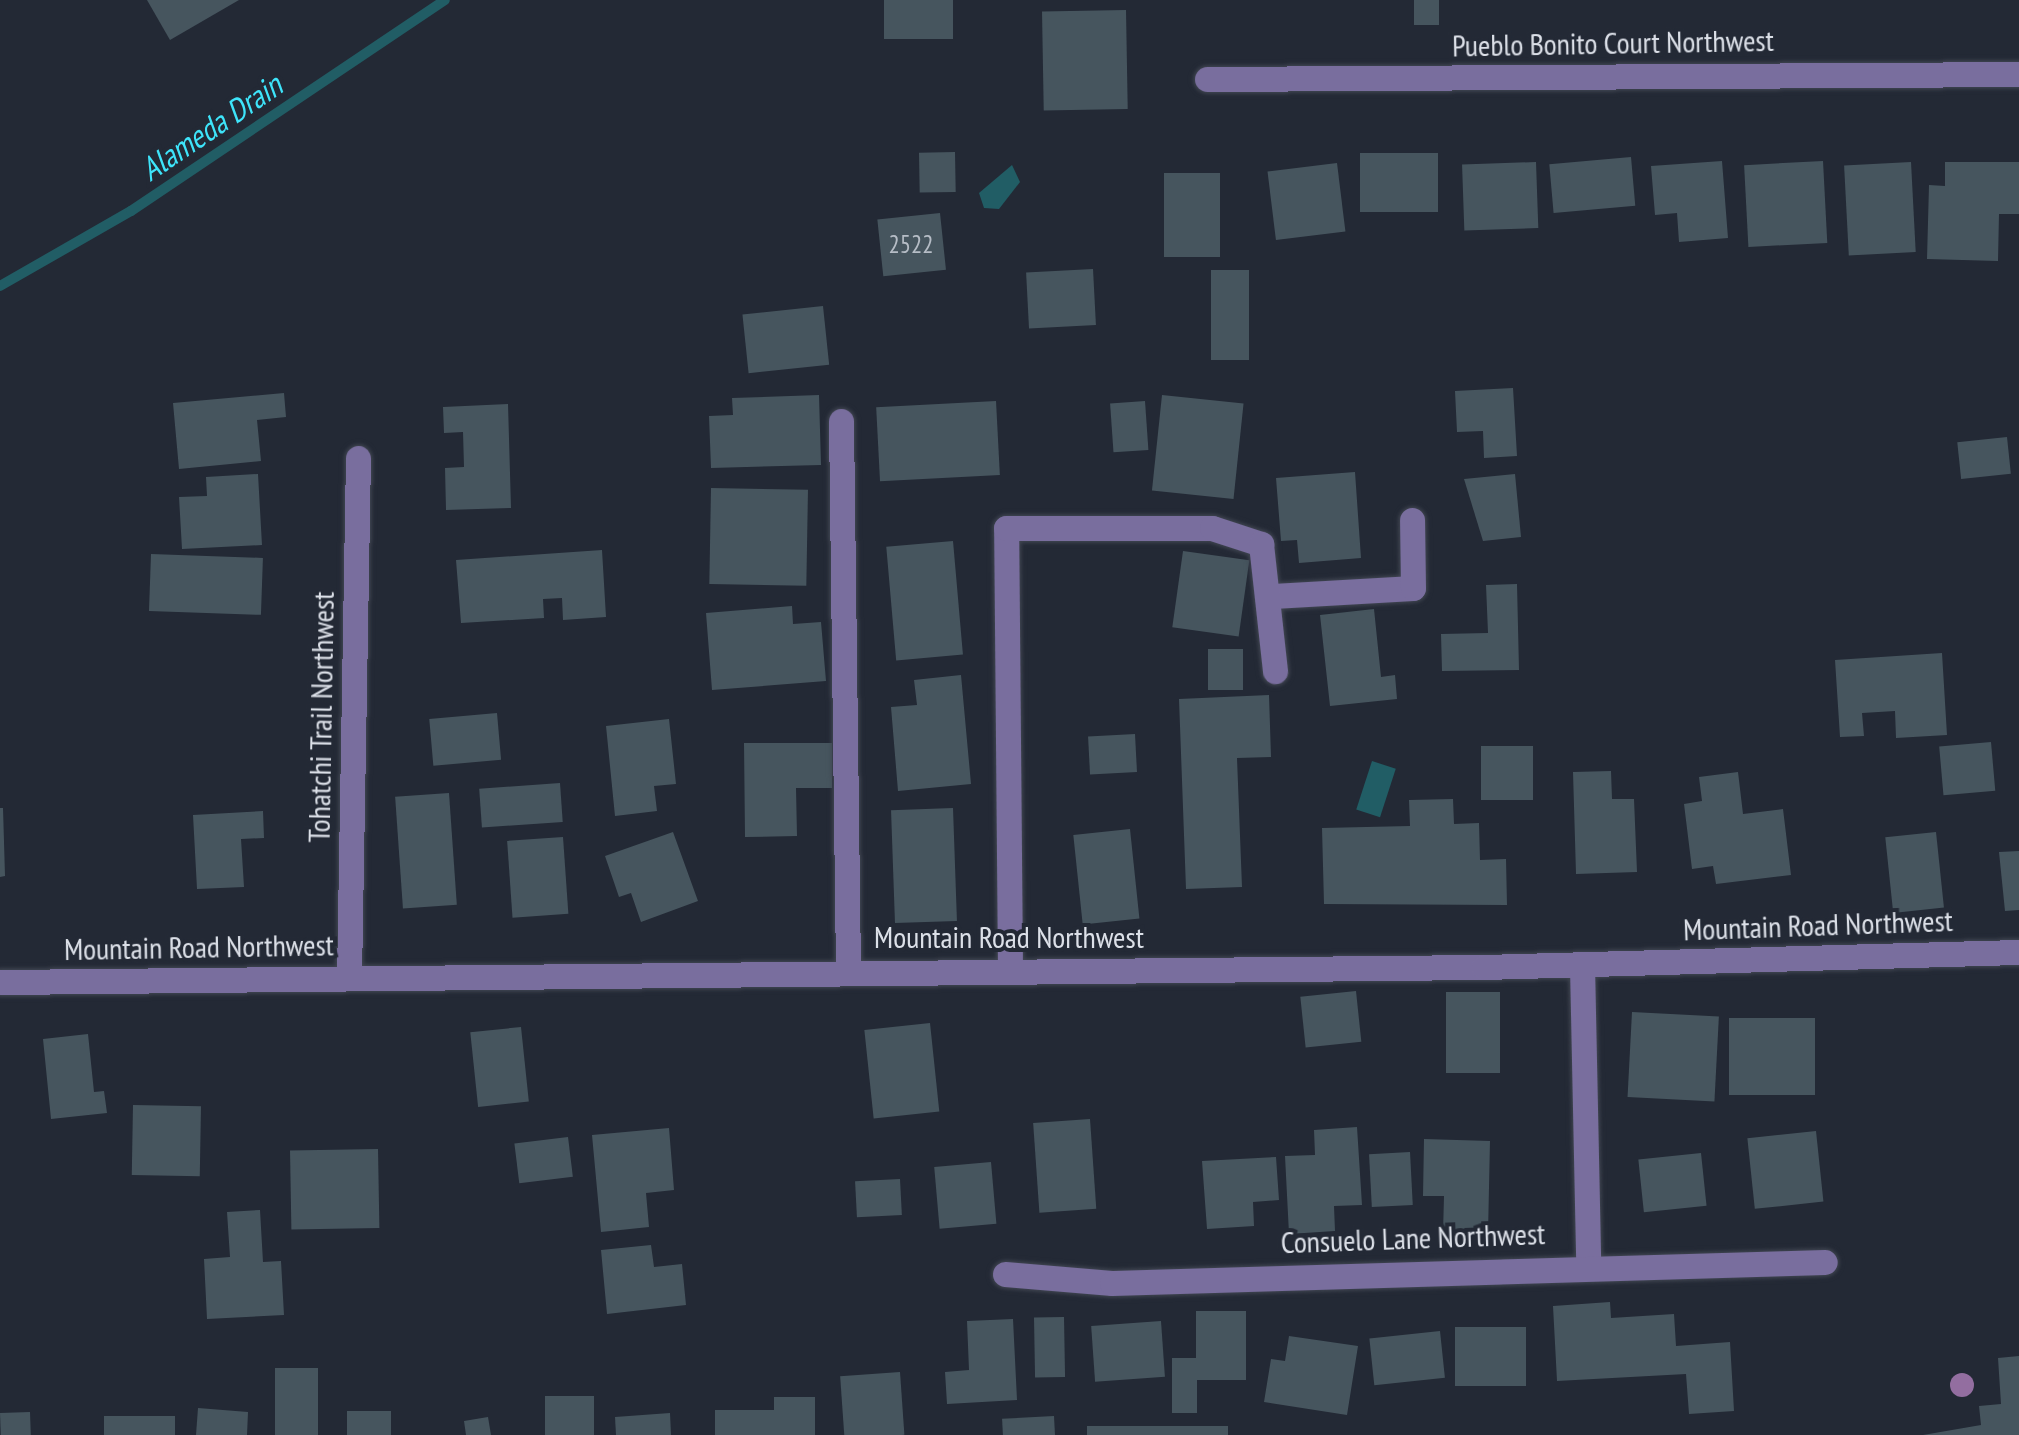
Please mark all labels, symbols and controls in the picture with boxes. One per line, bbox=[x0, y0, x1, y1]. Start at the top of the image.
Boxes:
street label: Pueblo Bonito Court Northwest bbox=[1452, 22, 1774, 64]
water label: Alameda Drain bbox=[133, 66, 289, 188]
house number: 2522 bbox=[889, 229, 933, 259]
street label: Tohatchi Trail Northwest bbox=[301, 591, 341, 843]
street label: Mountain Road Northwest bbox=[1683, 902, 1953, 948]
street label: Mountain Road Northwest bbox=[874, 919, 1144, 955]
street label: Mountain Road Northwest bbox=[64, 927, 334, 967]
street label: Consuelo Lane Northwest bbox=[1280, 1215, 1546, 1261]

